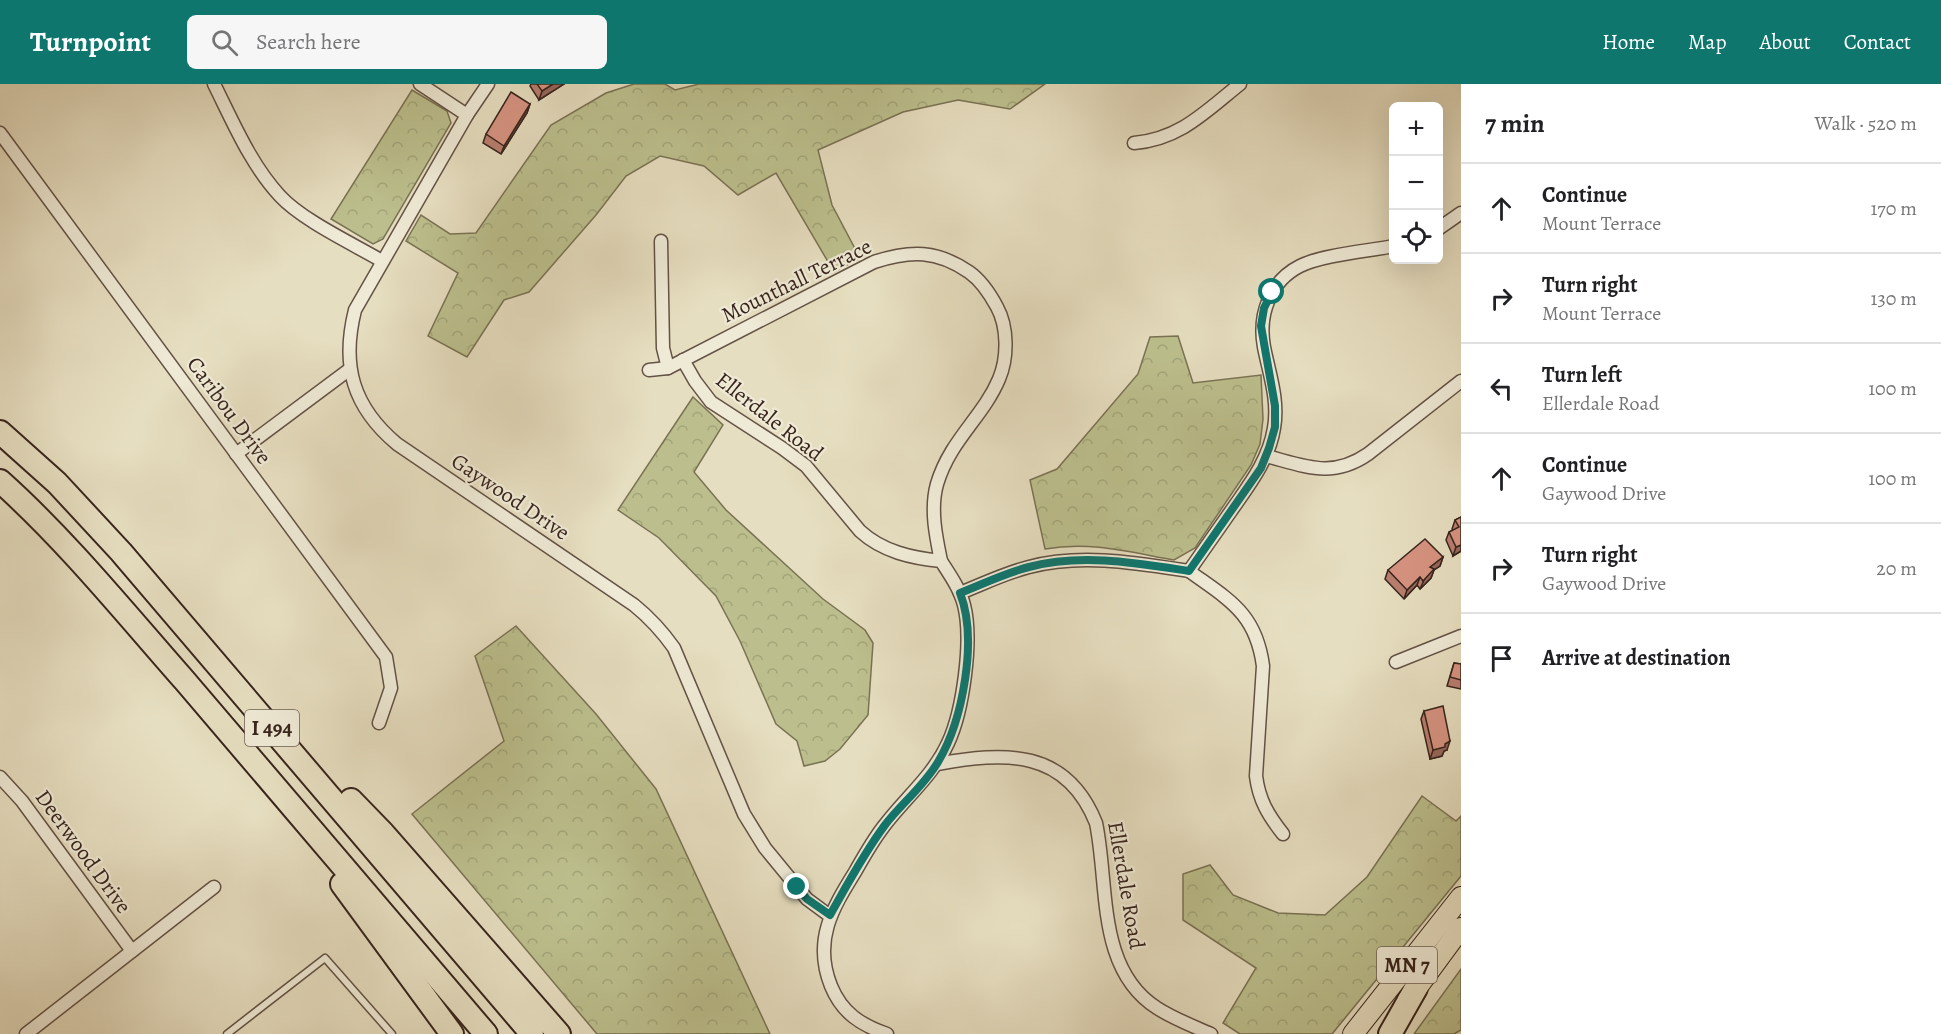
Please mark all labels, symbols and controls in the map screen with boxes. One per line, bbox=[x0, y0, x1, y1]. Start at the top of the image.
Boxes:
search box bbox=[187, 15, 607, 69]
text: Turnpoint bbox=[30, 23, 151, 61]
icon: search bbox=[208, 26, 241, 59]
text: Search here bbox=[256, 27, 361, 57]
text: Home bbox=[1602, 28, 1655, 56]
text: Map bbox=[1688, 28, 1726, 56]
text: About bbox=[1759, 28, 1811, 56]
text: Contact bbox=[1844, 28, 1911, 56]
map controls bbox=[1389, 102, 1443, 264]
button: + bbox=[1389, 102, 1443, 156]
text: 7 min bbox=[1485, 106, 1545, 141]
text: Walk · 520 m bbox=[1815, 110, 1917, 137]
button: − bbox=[1389, 156, 1443, 210]
text: Continue bbox=[1542, 180, 1627, 210]
icon: ahead bbox=[1485, 192, 1518, 225]
text: 170 m bbox=[1871, 195, 1917, 222]
button: locate bbox=[1389, 210, 1443, 264]
text: Mount Terrace bbox=[1542, 210, 1661, 237]
street label: Mounthall Terrace bbox=[716, 232, 877, 330]
text: Turn right bbox=[1542, 270, 1638, 300]
route start bbox=[1258, 278, 1284, 304]
icon: right bbox=[1485, 282, 1518, 315]
text: 130 m bbox=[1871, 285, 1917, 312]
text: Mount Terrace bbox=[1542, 300, 1661, 327]
street label: Caribou Drive bbox=[180, 351, 278, 471]
text: Turn left bbox=[1542, 360, 1622, 390]
street label: Ellerdale Road bbox=[709, 365, 830, 469]
icon: left bbox=[1485, 372, 1518, 405]
text: 100 m bbox=[1868, 375, 1917, 402]
text: Ellerdale Road bbox=[1542, 390, 1660, 417]
street label: Gaywood Drive bbox=[445, 446, 576, 547]
text: Continue bbox=[1542, 450, 1627, 480]
icon: ahead bbox=[1485, 462, 1518, 495]
text: 100 m bbox=[1868, 465, 1917, 492]
text: Gaywood Drive bbox=[1542, 480, 1666, 507]
text: Turn right bbox=[1542, 540, 1638, 570]
icon: right bbox=[1485, 552, 1518, 585]
text: 20 m bbox=[1876, 555, 1917, 582]
text: Gaywood Drive bbox=[1542, 570, 1666, 597]
icon: arrive bbox=[1485, 642, 1518, 675]
text: Arrive at destination bbox=[1542, 643, 1731, 673]
road number: I 494 bbox=[245, 710, 299, 746]
street label: Deerwood Drive bbox=[28, 783, 138, 920]
street label: Ellerdale Road bbox=[1100, 819, 1152, 952]
route end bbox=[783, 873, 809, 899]
road number: MN 7 bbox=[1377, 947, 1437, 983]

